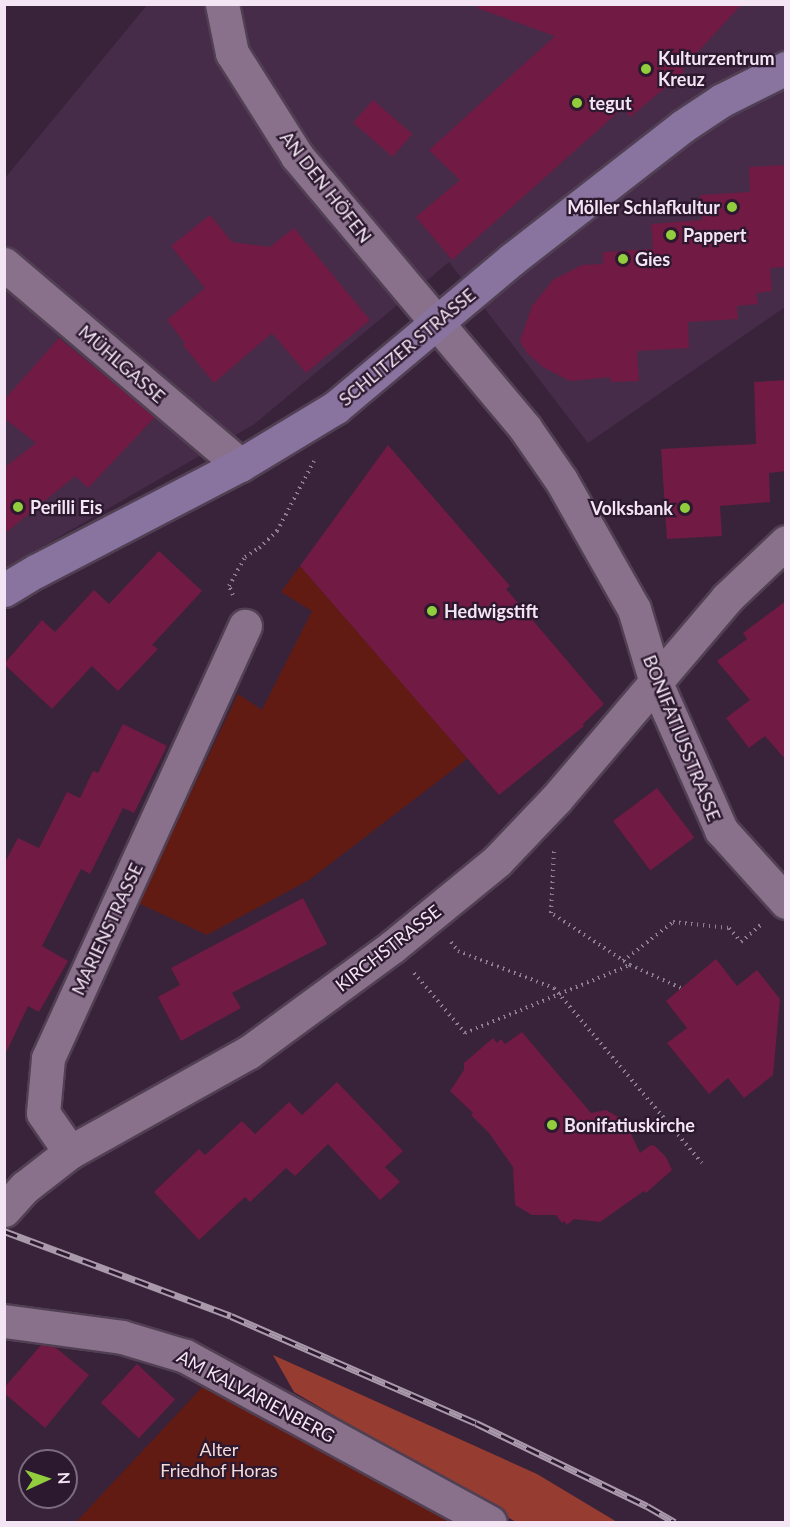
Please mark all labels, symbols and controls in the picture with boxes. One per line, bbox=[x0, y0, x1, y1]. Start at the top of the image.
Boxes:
place label: Kulturzentrum Kreuz bbox=[658, 48, 774, 90]
marker: Kulturzentrum Kreuz bbox=[639, 62, 653, 76]
place label: tegut bbox=[589, 92, 632, 114]
marker: tegut bbox=[570, 96, 584, 110]
street label: AN DEN HÖFEN bbox=[276, 127, 376, 247]
place label: Möller Schlafkultur bbox=[567, 196, 720, 218]
marker: Möller Schlafkultur bbox=[725, 200, 739, 214]
place label: Pappert bbox=[683, 224, 746, 246]
marker: Pappert bbox=[664, 228, 678, 242]
place label: Gies bbox=[635, 248, 670, 270]
marker: Gies bbox=[616, 252, 630, 266]
street label: SCHLITZER STRASSE bbox=[334, 284, 480, 410]
street label: MÜHLGASSE bbox=[74, 321, 170, 407]
place label: Perilli Eis bbox=[30, 496, 102, 518]
place label: Volksbank bbox=[590, 497, 673, 519]
marker: Perilli Eis bbox=[11, 500, 25, 514]
marker: Volksbank bbox=[678, 501, 692, 515]
place label: Hedwigstift bbox=[444, 600, 538, 622]
marker: Hedwigstift bbox=[425, 604, 439, 618]
street label: BONIFATIUSSTRASSE bbox=[639, 652, 725, 824]
street label: MARIENSTRASSE bbox=[67, 860, 147, 998]
street label: KIRCHSTRASSE bbox=[331, 900, 445, 996]
place label: Bonifatiuskirche bbox=[564, 1114, 695, 1136]
marker: Bonifatiuskirche bbox=[545, 1118, 559, 1132]
street label: AM KALVARIENBERG bbox=[173, 1345, 339, 1447]
park label: Alter Friedhof Horas bbox=[160, 1439, 278, 1482]
north arrow bbox=[18, 1449, 78, 1509]
text: N bbox=[55, 1471, 74, 1485]

